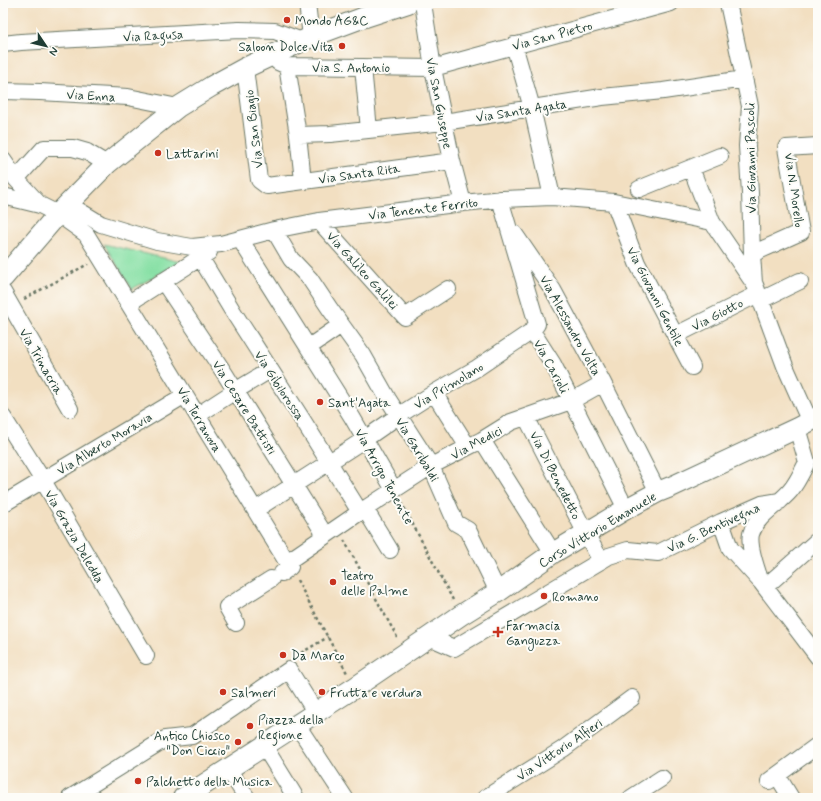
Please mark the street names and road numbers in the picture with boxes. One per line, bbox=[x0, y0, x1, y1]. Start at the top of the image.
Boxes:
street label: Via San Pietro bbox=[510, 18, 594, 55]
street label: Via Ragusa bbox=[123, 26, 184, 49]
street label: Via San Giuseppe bbox=[421, 56, 456, 150]
street label: Via S. Antonio bbox=[312, 60, 390, 77]
street label: Via Enna bbox=[66, 87, 116, 106]
street label: Via San Biagio bbox=[241, 88, 268, 169]
street label: Via Santa Agata bbox=[475, 96, 568, 127]
street label: Via Giovanni Pascoli bbox=[742, 102, 761, 214]
street label: Via N. Morello bbox=[780, 152, 807, 229]
street label: Via Santa Rita bbox=[317, 160, 401, 189]
street label: Via Tenente Ferrito bbox=[368, 194, 479, 225]
street label: Via Galileo Galilei bbox=[322, 228, 402, 314]
street label: Via Giovanni Gentile bbox=[622, 244, 687, 349]
street label: Via Alessandro Volta bbox=[535, 272, 604, 379]
street label: Via Giotto bbox=[689, 295, 747, 336]
street label: Via Trinacria bbox=[15, 325, 67, 398]
street label: Via Carioli bbox=[529, 337, 573, 397]
street label: Via Gibilorossa bbox=[250, 348, 308, 424]
street label: Via Cesare Battisti bbox=[208, 357, 280, 458]
street label: Via Primolano bbox=[411, 359, 487, 414]
street label: Via Terranova bbox=[172, 384, 225, 456]
street label: Via Alberto Moravia bbox=[54, 409, 156, 480]
street label: Via Garibaldi bbox=[391, 415, 443, 485]
street label: Via Medici bbox=[448, 422, 506, 464]
street label: Via Arrigo Tenente bbox=[349, 426, 417, 528]
street label: Via Di Benedetto bbox=[525, 429, 584, 523]
street label: Via Grazia Deledda bbox=[40, 487, 107, 587]
street label: Corso Vittorio Emanuele bbox=[536, 488, 660, 572]
street label: Via G. Bentivegna bbox=[664, 499, 764, 559]
street label: Via Vittorio Alfieri bbox=[513, 715, 606, 785]

